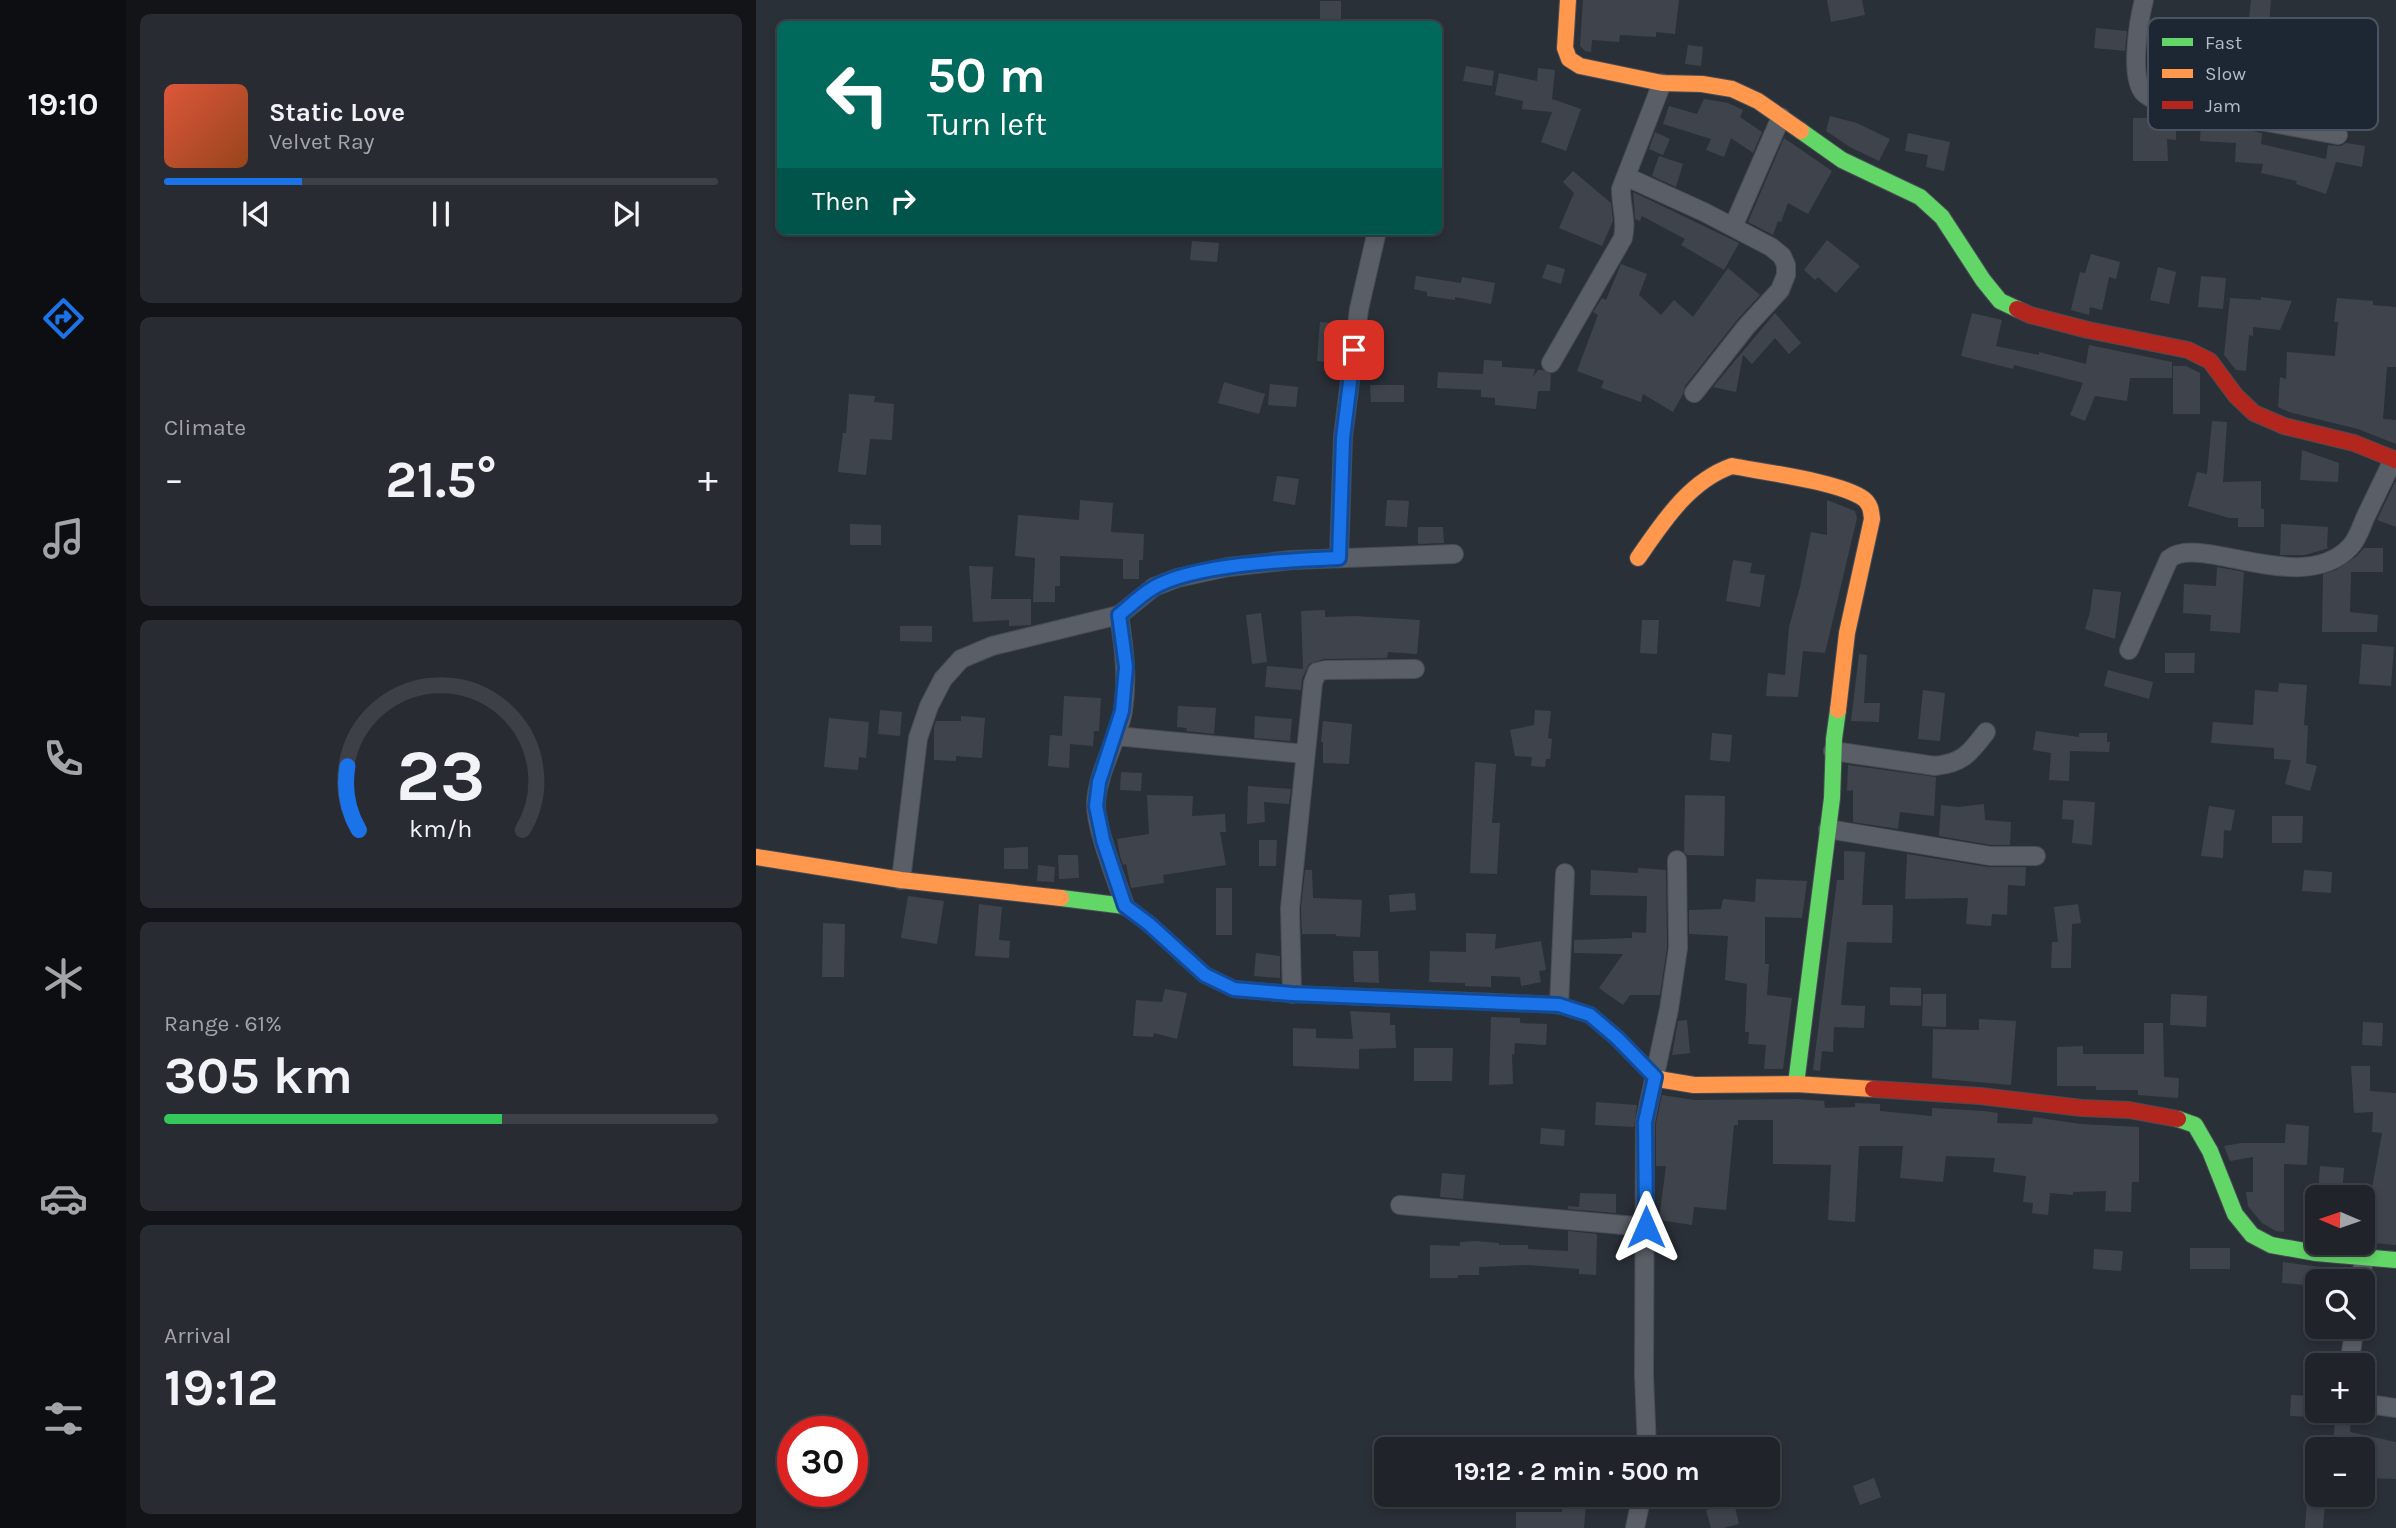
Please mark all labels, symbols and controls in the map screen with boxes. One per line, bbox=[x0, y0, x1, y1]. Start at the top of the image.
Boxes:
legend bbox=[2148, 18, 2378, 130]
text: Fast bbox=[2205, 32, 2242, 54]
text: 50 m bbox=[927, 47, 1045, 104]
icon: left bbox=[812, 49, 903, 140]
text: Slow bbox=[2205, 63, 2246, 85]
text: 19:10 bbox=[27, 86, 99, 123]
text: Jam bbox=[2205, 95, 2241, 117]
text: Static Love bbox=[269, 97, 405, 128]
text: Turn left bbox=[927, 106, 1047, 143]
text: Velvet Ray bbox=[269, 128, 374, 155]
icon: right bbox=[884, 182, 922, 220]
text: Then bbox=[812, 186, 870, 217]
icon: previous bbox=[237, 195, 275, 233]
icon: pause bbox=[422, 195, 460, 233]
icon: next bbox=[607, 195, 645, 233]
icon: directions bbox=[39, 294, 88, 343]
pin bbox=[1324, 320, 1384, 380]
icon: arrive bbox=[1335, 331, 1373, 369]
text: Climate bbox=[164, 414, 246, 441]
text: 21.5° bbox=[385, 449, 497, 510]
text: − bbox=[164, 457, 184, 502]
text: + bbox=[698, 457, 718, 502]
icon: music bbox=[39, 514, 88, 563]
text: 23 bbox=[396, 733, 486, 818]
icon: phone bbox=[39, 734, 88, 783]
text: km/h bbox=[409, 814, 473, 843]
icon: climate bbox=[39, 954, 88, 1003]
text: Range · 61% bbox=[164, 1010, 282, 1037]
text: 305 km bbox=[164, 1045, 353, 1106]
icon: car bbox=[39, 1174, 88, 1223]
north arrow bbox=[2305, 1185, 2375, 1255]
map controls bbox=[2305, 1185, 2375, 1507]
position arrow bbox=[1609, 1190, 1683, 1264]
button: search bbox=[2305, 1269, 2375, 1339]
text: Arrival bbox=[164, 1322, 231, 1349]
button: + bbox=[2305, 1353, 2375, 1423]
text: 19:12 bbox=[164, 1357, 278, 1418]
icon: filters bbox=[39, 1394, 88, 1443]
speed limit sign: 30 bbox=[777, 1416, 868, 1507]
button: − bbox=[2305, 1437, 2375, 1507]
text: 19:12 · 2 min · 500 m bbox=[1454, 1456, 1700, 1487]

